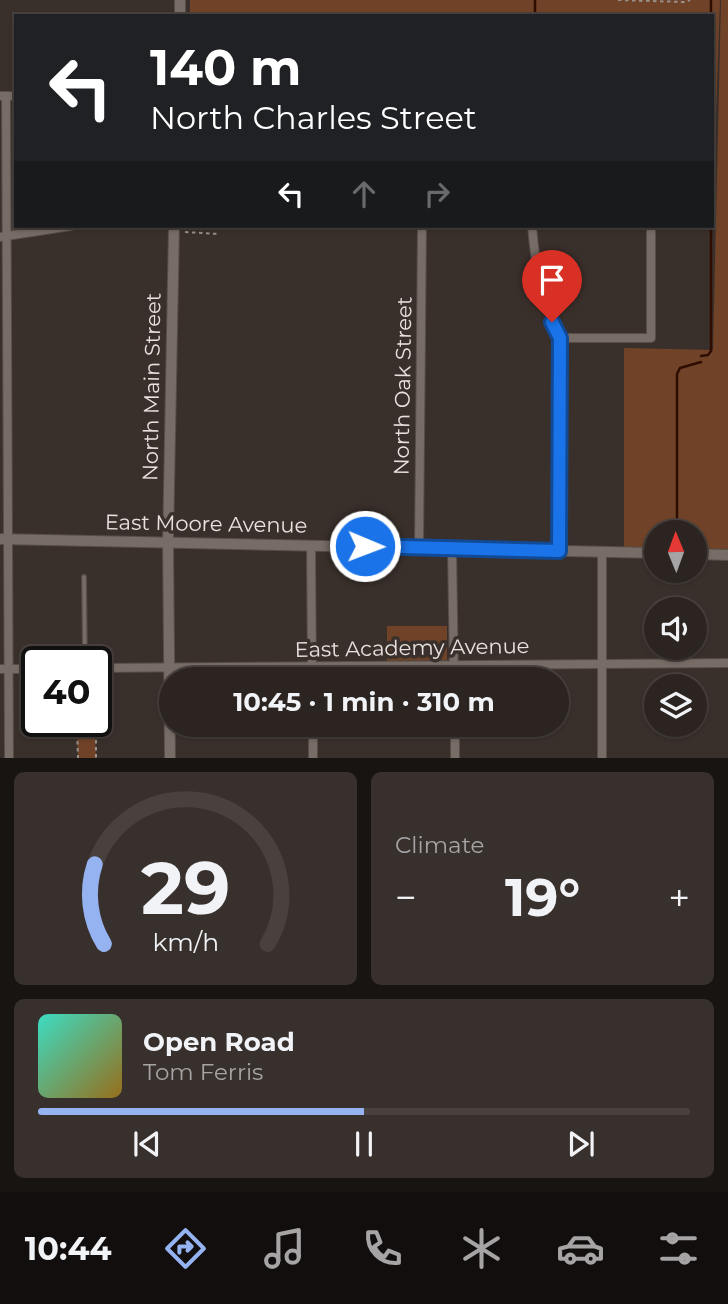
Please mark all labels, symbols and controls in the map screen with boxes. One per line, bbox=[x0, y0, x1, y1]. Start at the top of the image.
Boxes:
text: 140 m bbox=[150, 38, 302, 97]
icon: left bbox=[35, 42, 126, 133]
text: North Charles Street bbox=[150, 98, 477, 137]
icon: left bbox=[272, 175, 310, 213]
icon: ahead bbox=[345, 175, 383, 213]
icon: right bbox=[418, 175, 456, 213]
pin bbox=[522, 250, 582, 322]
icon: arrive bbox=[533, 261, 571, 299]
street label: North Main Street bbox=[137, 293, 166, 481]
street label: North Oak Street bbox=[388, 296, 417, 476]
street label: East Moore Avenue bbox=[105, 509, 307, 538]
position arrow bbox=[328, 509, 402, 583]
north arrow bbox=[644, 520, 707, 583]
map controls bbox=[644, 520, 707, 737]
button: sound bbox=[644, 597, 707, 660]
street label: East Academy Avenue bbox=[294, 633, 530, 662]
speed limit sign: 40 bbox=[21, 646, 112, 737]
button: layers bbox=[644, 674, 707, 737]
text: 10:45 · 1 min · 310 m bbox=[233, 686, 495, 718]
text: Climate bbox=[395, 831, 484, 859]
text: 29 bbox=[141, 845, 230, 933]
text: 19° bbox=[505, 866, 580, 929]
text: − bbox=[395, 874, 417, 921]
text: + bbox=[668, 874, 690, 921]
text: km/h bbox=[152, 927, 219, 957]
text: Open Road bbox=[143, 1026, 295, 1058]
text: Tom Ferris bbox=[143, 1058, 263, 1086]
icon: previous bbox=[128, 1125, 166, 1163]
icon: pause bbox=[345, 1125, 383, 1163]
icon: next bbox=[562, 1125, 600, 1163]
icon: directions bbox=[161, 1224, 210, 1273]
icon: music bbox=[260, 1224, 309, 1273]
icon: phone bbox=[358, 1224, 407, 1273]
icon: climate bbox=[457, 1224, 506, 1273]
icon: car bbox=[556, 1224, 605, 1273]
icon: filters bbox=[654, 1224, 703, 1273]
text: 10:44 bbox=[25, 1229, 112, 1268]

